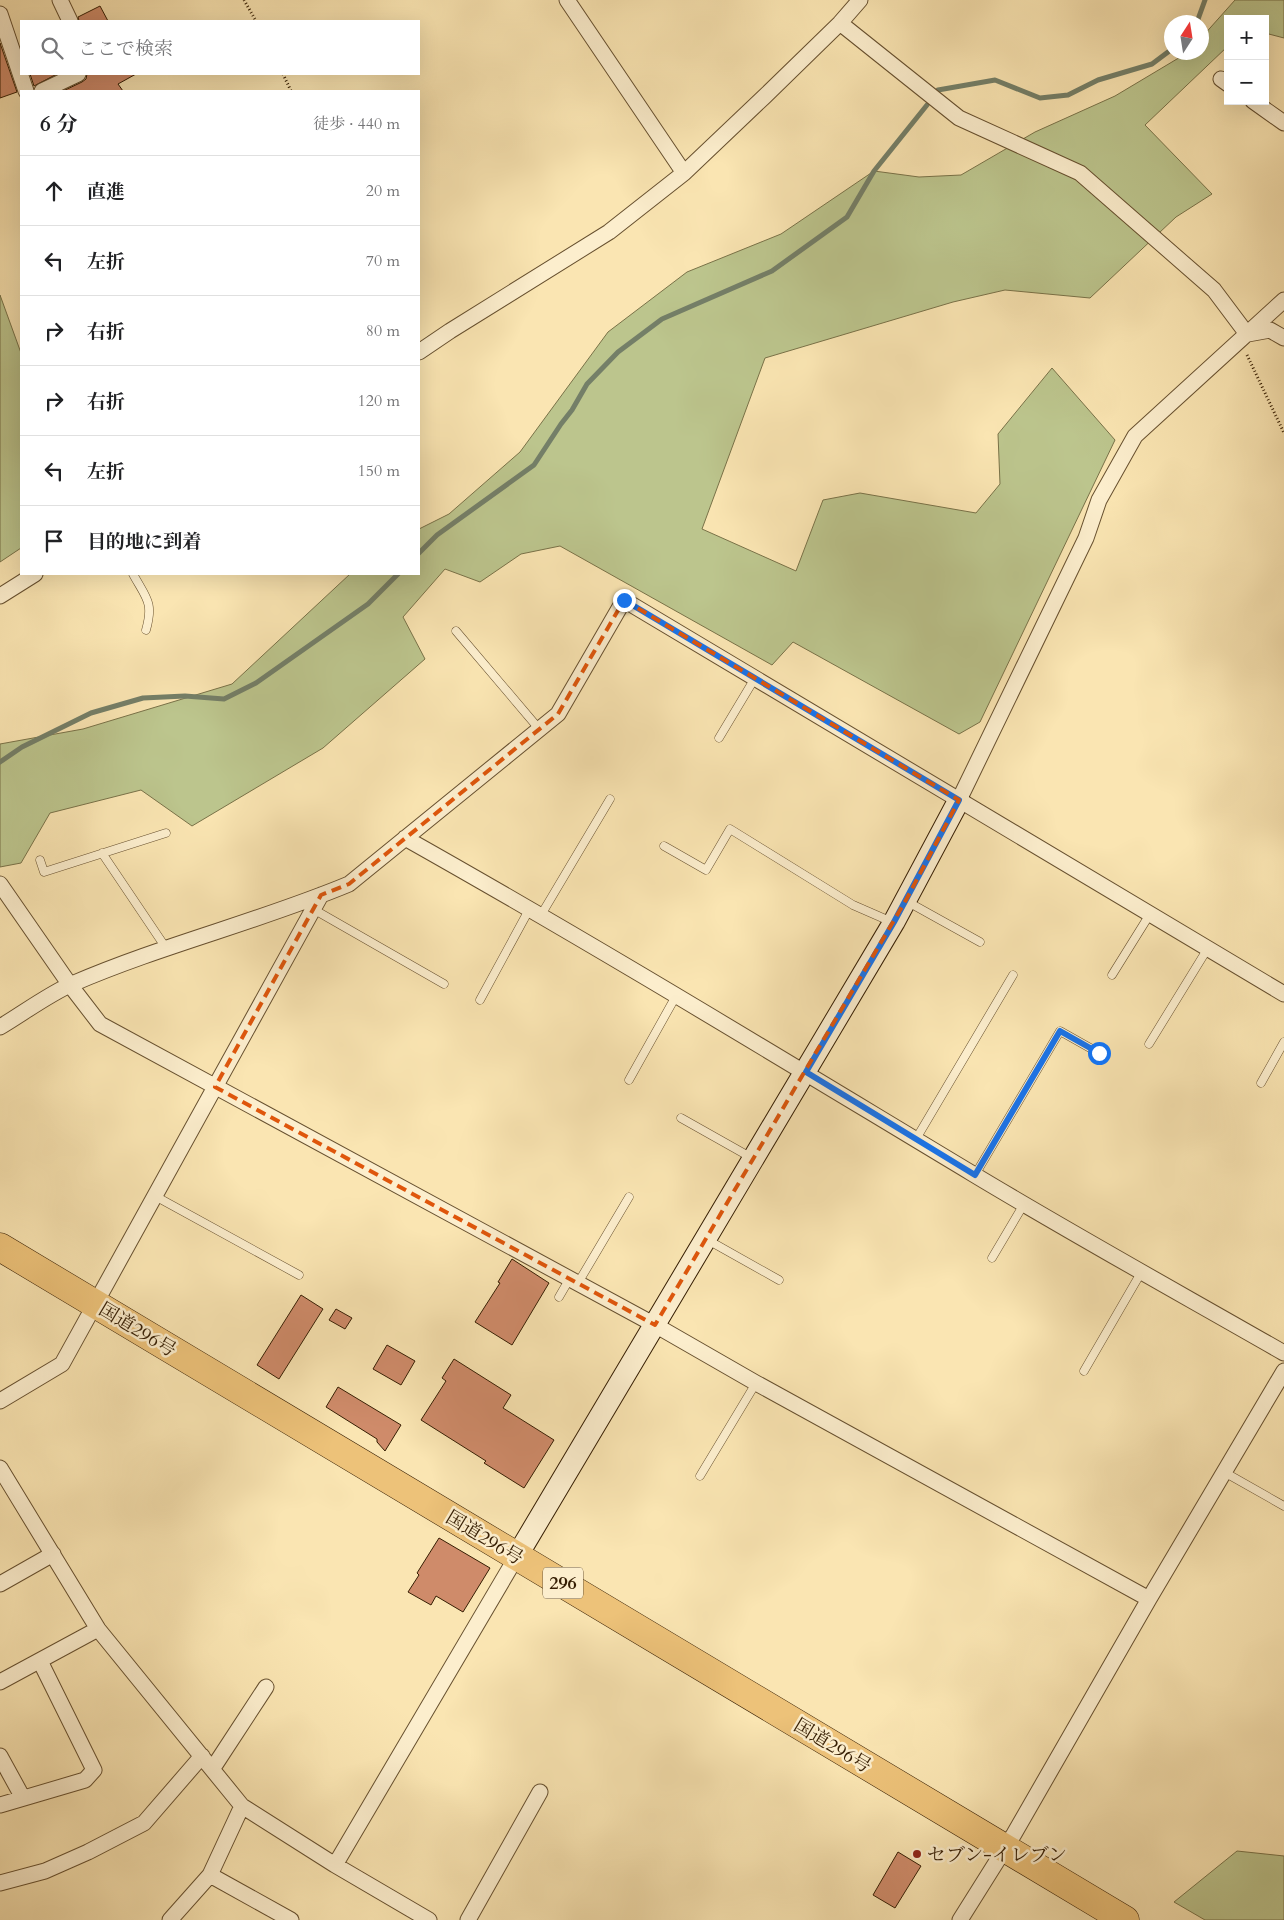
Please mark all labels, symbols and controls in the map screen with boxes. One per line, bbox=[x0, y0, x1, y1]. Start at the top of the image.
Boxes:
north arrow bbox=[1164, 15, 1209, 60]
map controls bbox=[1224, 15, 1269, 105]
button: + bbox=[1224, 15, 1269, 60]
search box bbox=[20, 20, 420, 75]
icon: search bbox=[38, 34, 66, 62]
text: ここで検索 bbox=[78, 36, 173, 62]
button: − bbox=[1224, 60, 1269, 105]
text: 6 分 bbox=[40, 110, 77, 139]
text: 徒歩 · 440 m bbox=[313, 113, 400, 135]
icon: ahead bbox=[40, 177, 68, 205]
text: 直進 bbox=[87, 179, 125, 205]
text: 20 m bbox=[366, 180, 400, 202]
icon: left bbox=[40, 247, 68, 275]
text: 左折 bbox=[87, 249, 125, 275]
text: 70 m bbox=[366, 250, 400, 272]
icon: right bbox=[40, 317, 68, 345]
text: 右折 bbox=[87, 319, 125, 345]
text: 80 m bbox=[366, 320, 400, 342]
icon: right bbox=[40, 387, 68, 415]
text: 右折 bbox=[87, 389, 125, 415]
text: 120 m bbox=[358, 390, 400, 412]
icon: left bbox=[40, 457, 68, 485]
text: 左折 bbox=[87, 459, 125, 485]
text: 150 m bbox=[358, 460, 400, 482]
icon: arrive bbox=[40, 527, 68, 555]
text: 目的地に到着 bbox=[87, 529, 201, 555]
route end bbox=[613, 589, 636, 612]
route start bbox=[1088, 1042, 1111, 1065]
street label: 国道296号 bbox=[94, 1297, 181, 1363]
street label: 国道296号 bbox=[441, 1505, 528, 1571]
road number: 296 bbox=[543, 1568, 583, 1599]
street label: 国道296号 bbox=[789, 1713, 876, 1779]
place label: セブン-イレブン bbox=[927, 1842, 1067, 1868]
marker: セブン-イレブン bbox=[911, 1848, 923, 1860]

